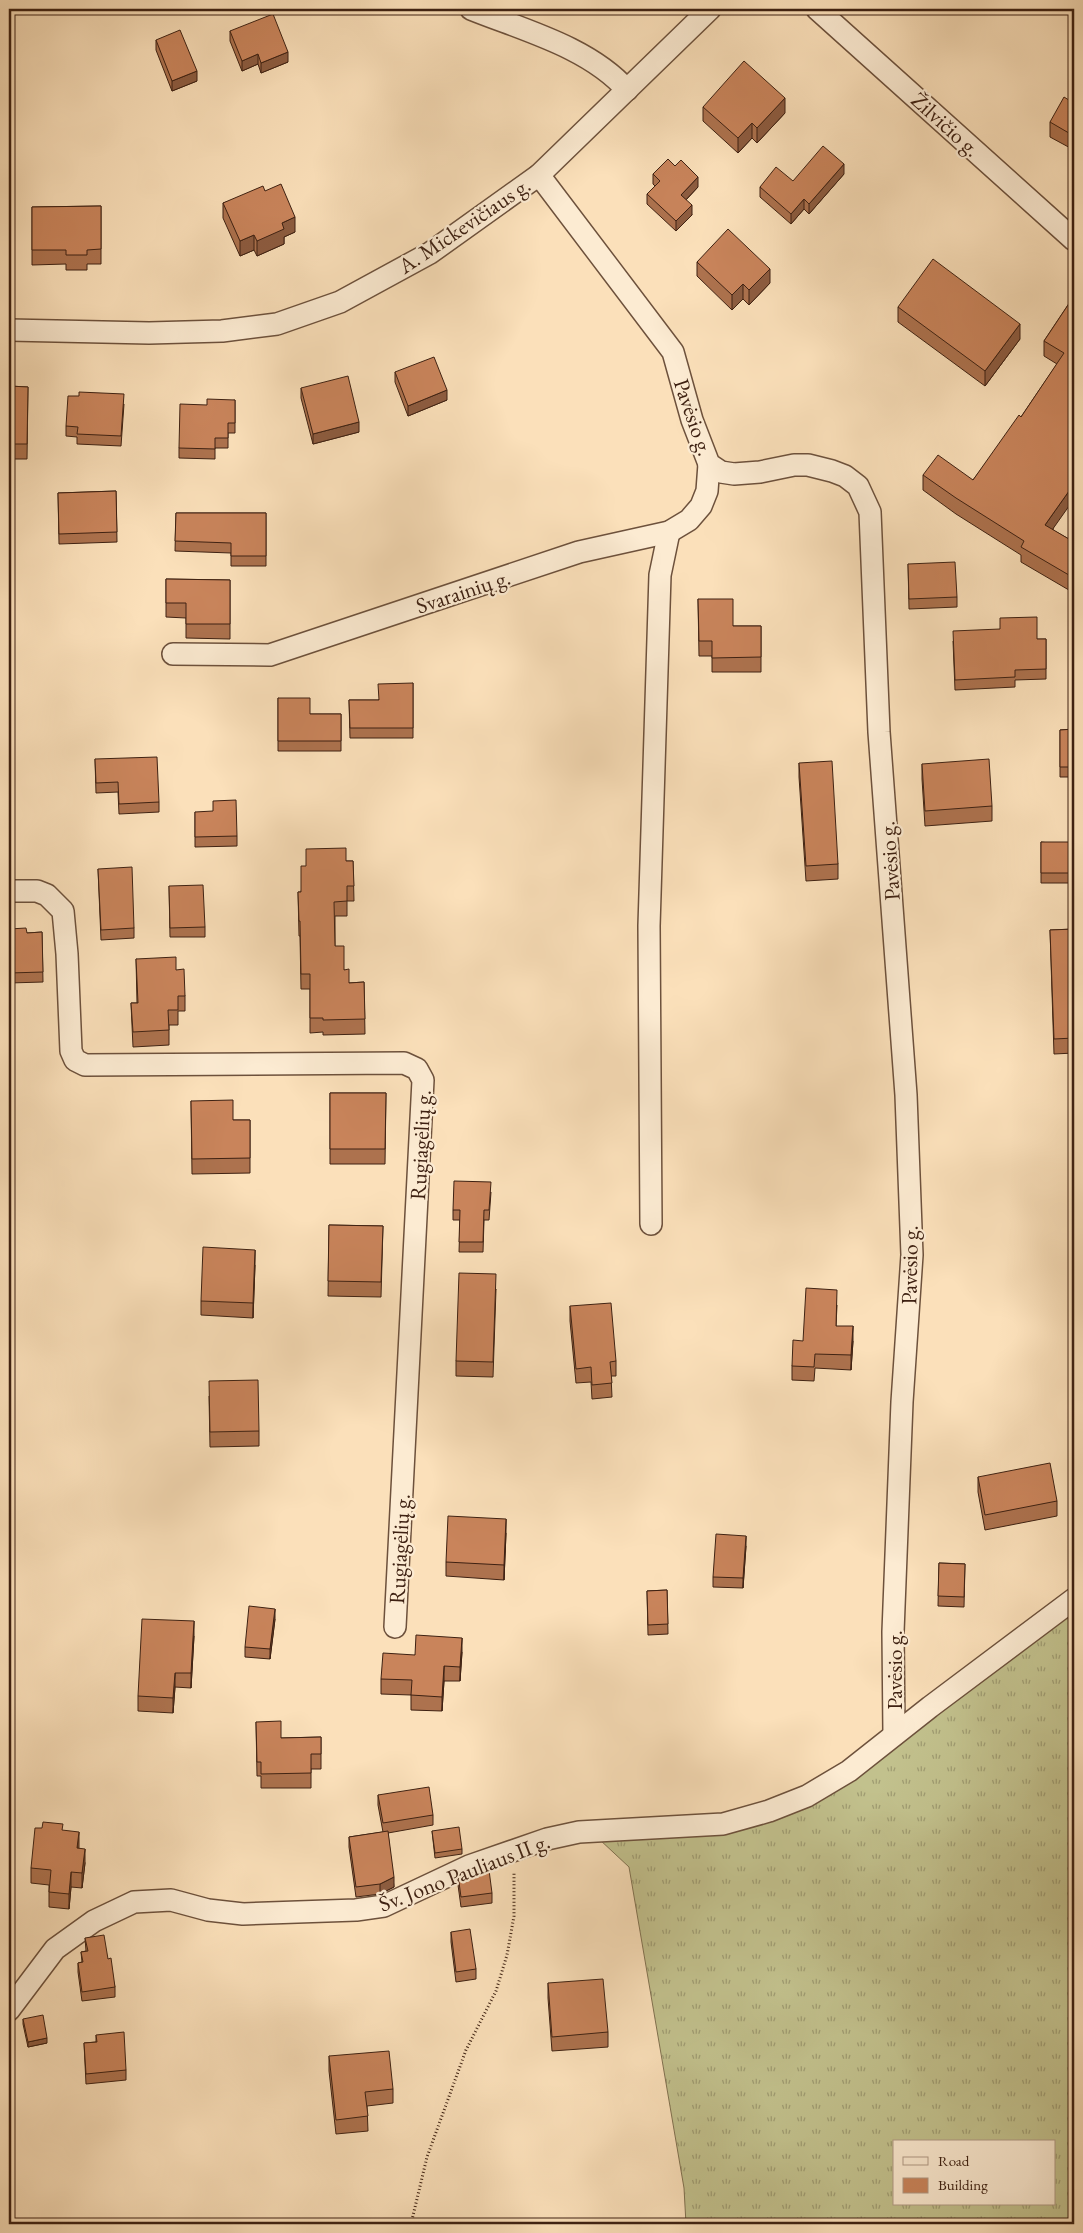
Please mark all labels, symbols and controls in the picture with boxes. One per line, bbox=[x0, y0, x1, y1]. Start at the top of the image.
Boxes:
street label: Žilvičio g. bbox=[905, 86, 986, 163]
street label: A. Mickevičiaus g. bbox=[392, 170, 536, 281]
street label: Pavėsio g. bbox=[667, 375, 720, 459]
street label: Svarainių g. bbox=[412, 563, 514, 620]
street label: Pavėsio g. bbox=[872, 820, 907, 902]
street label: Rugiagėlių g. bbox=[403, 1089, 438, 1201]
street label: Pavėsio g. bbox=[894, 1225, 925, 1305]
street label: Rugiagėlių g. bbox=[382, 1493, 417, 1605]
street label: Pavėsio g. bbox=[880, 1630, 909, 1710]
street label: Šv. Jono Pauliaus II g. bbox=[374, 1826, 554, 1918]
legend bbox=[893, 2140, 1056, 2206]
text: Road bbox=[938, 2151, 970, 2170]
text: Building bbox=[938, 2175, 988, 2194]

